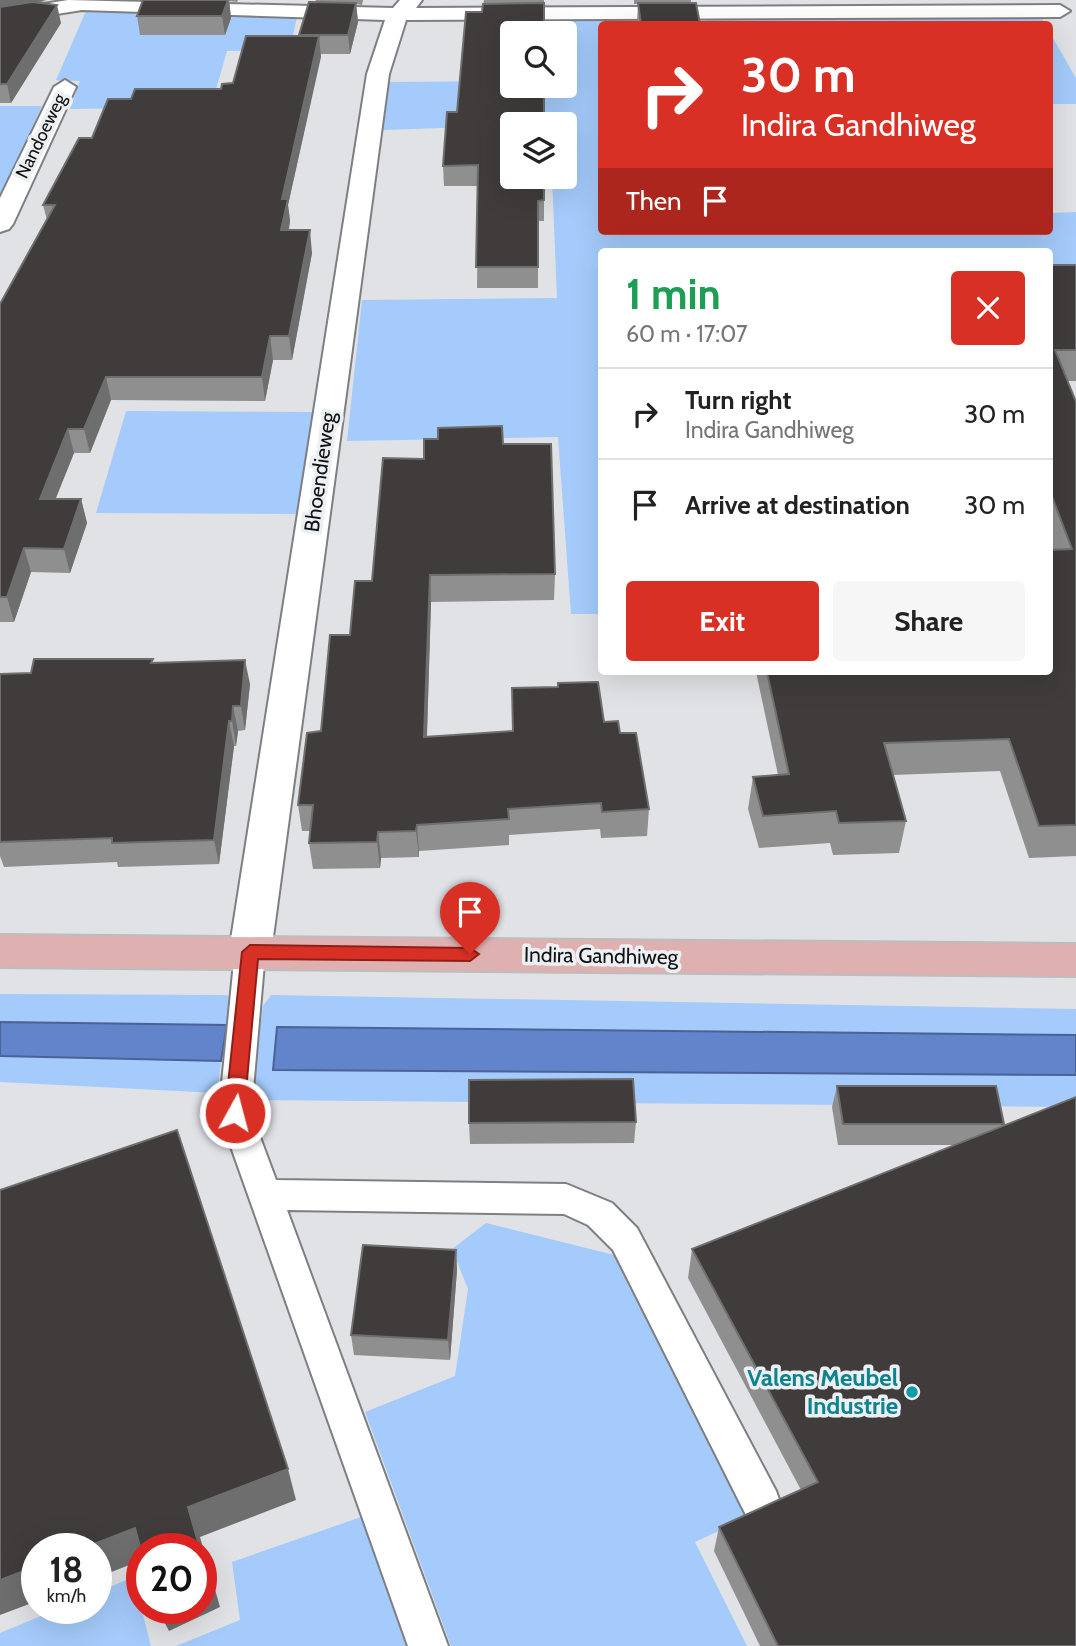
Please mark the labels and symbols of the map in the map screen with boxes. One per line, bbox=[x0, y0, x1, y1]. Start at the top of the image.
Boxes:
street label: Nandoeweg bbox=[11, 89, 71, 182]
street label: Bhoendieweg bbox=[299, 410, 340, 534]
pin bbox=[440, 882, 500, 954]
street label: Indira Gandhiweg bbox=[524, 942, 679, 969]
position arrow bbox=[198, 1076, 272, 1150]
place label: Valens Meubel Industrie bbox=[747, 1363, 898, 1420]
marker: Valens Meubel Industrie bbox=[904, 1384, 920, 1400]
speed limit sign: 20 bbox=[126, 1533, 217, 1624]

